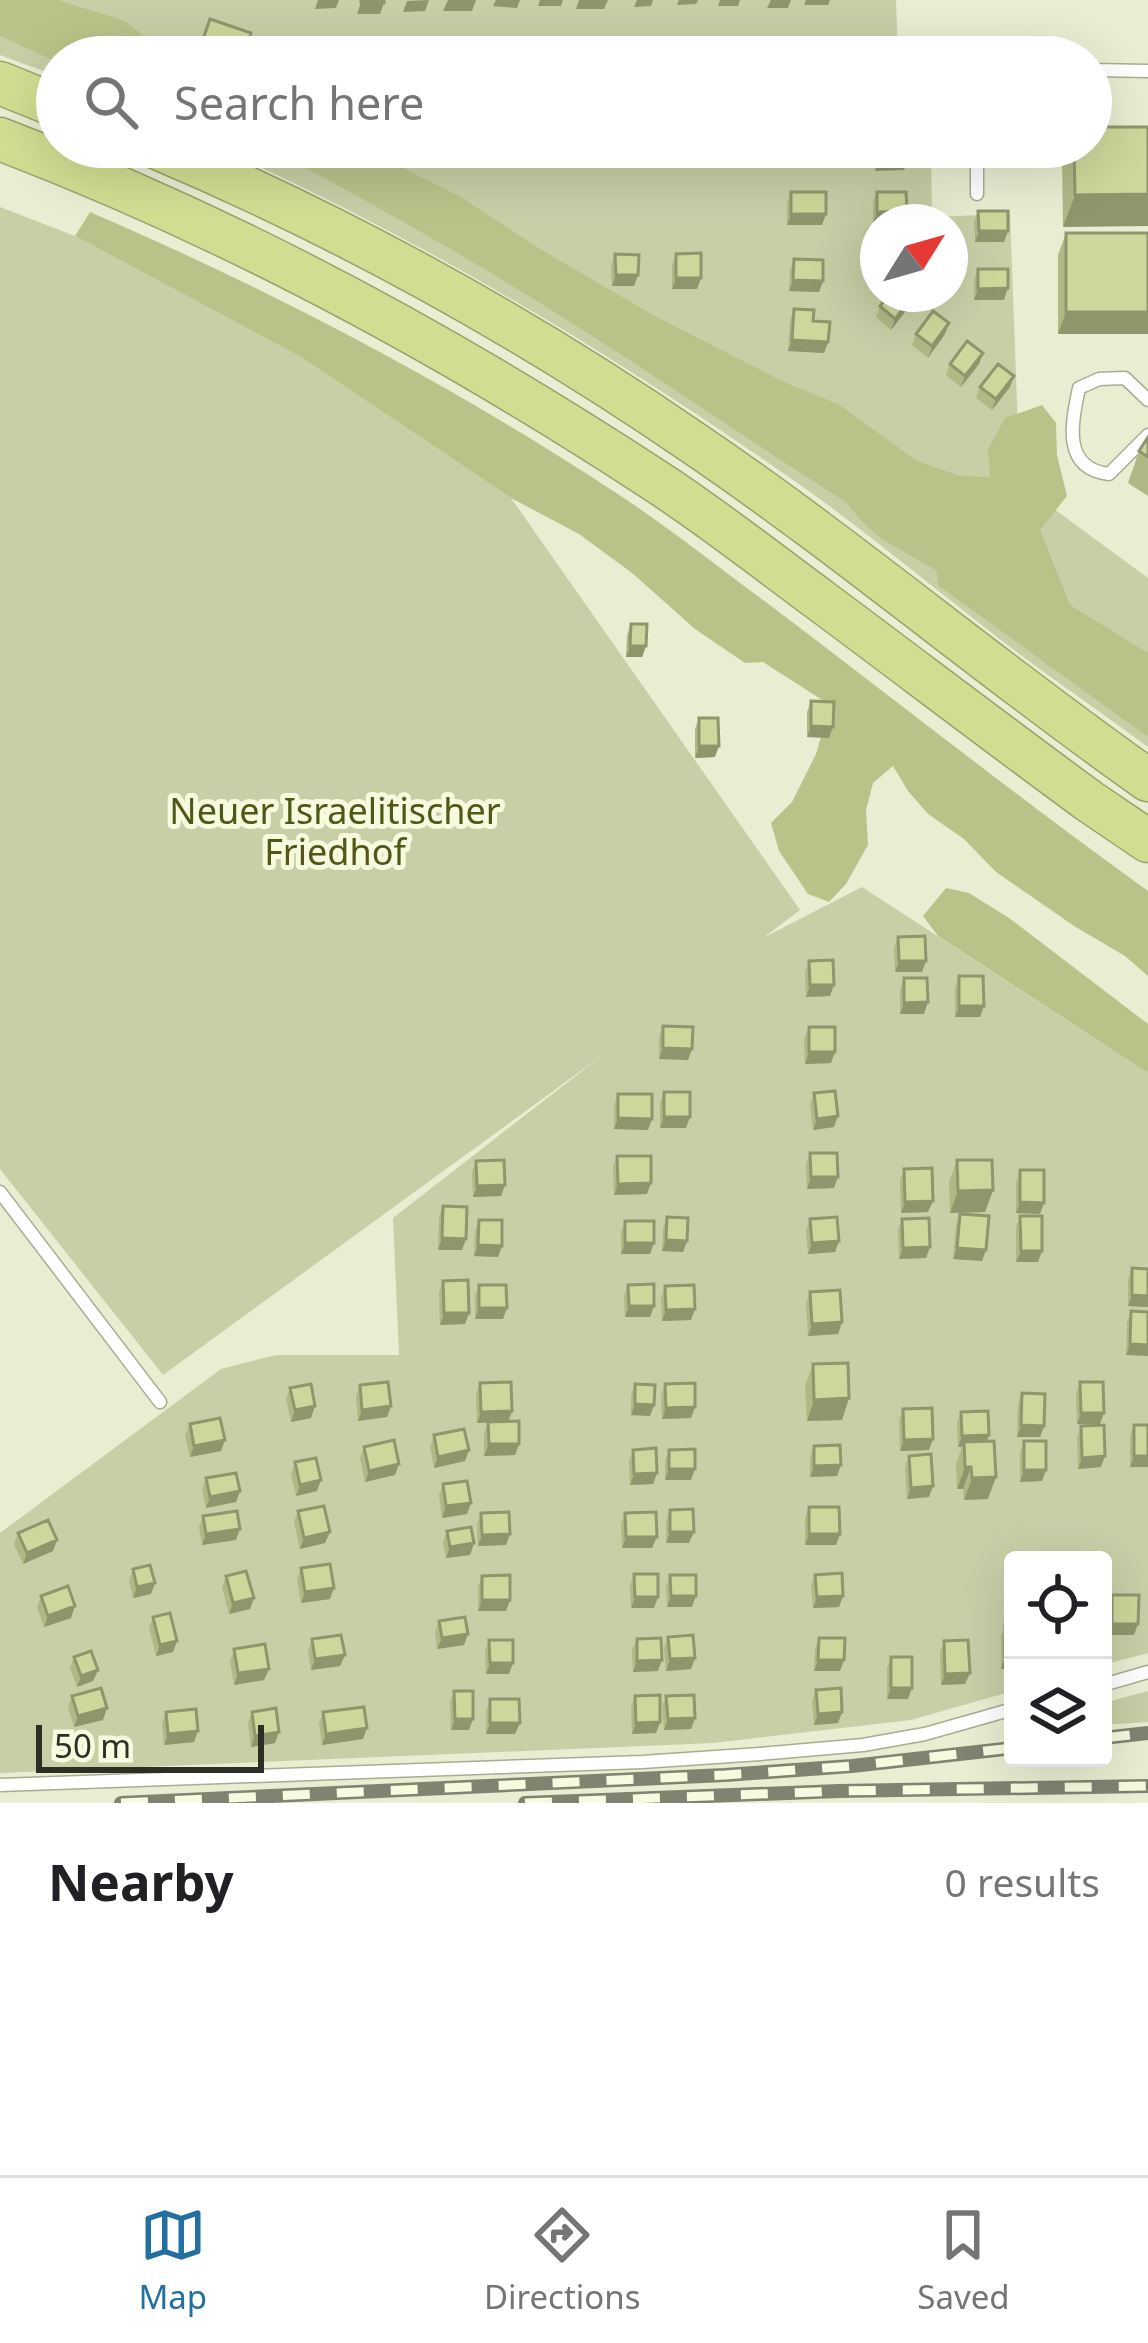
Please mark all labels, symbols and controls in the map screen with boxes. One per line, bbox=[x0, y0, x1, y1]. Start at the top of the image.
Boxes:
search box bbox=[36, 36, 1112, 168]
icon: search bbox=[78, 69, 144, 135]
text: Search here bbox=[174, 72, 424, 133]
north arrow bbox=[860, 204, 968, 312]
park label: Neuer Israelitischer Friedhof bbox=[169, 786, 501, 876]
map controls bbox=[1004, 1551, 1112, 1767]
button: locate bbox=[1004, 1551, 1112, 1659]
button: layers bbox=[1004, 1659, 1112, 1767]
scale bar bbox=[36, 1719, 264, 1772]
text: 50 m bbox=[54, 1723, 131, 1768]
text: Nearby bbox=[48, 1846, 234, 1916]
text: 0 results bbox=[945, 1855, 1100, 1908]
tab: Map bbox=[138, 2202, 207, 2319]
tab: Directions bbox=[484, 2202, 641, 2319]
tab: Saved bbox=[917, 2202, 1010, 2319]

